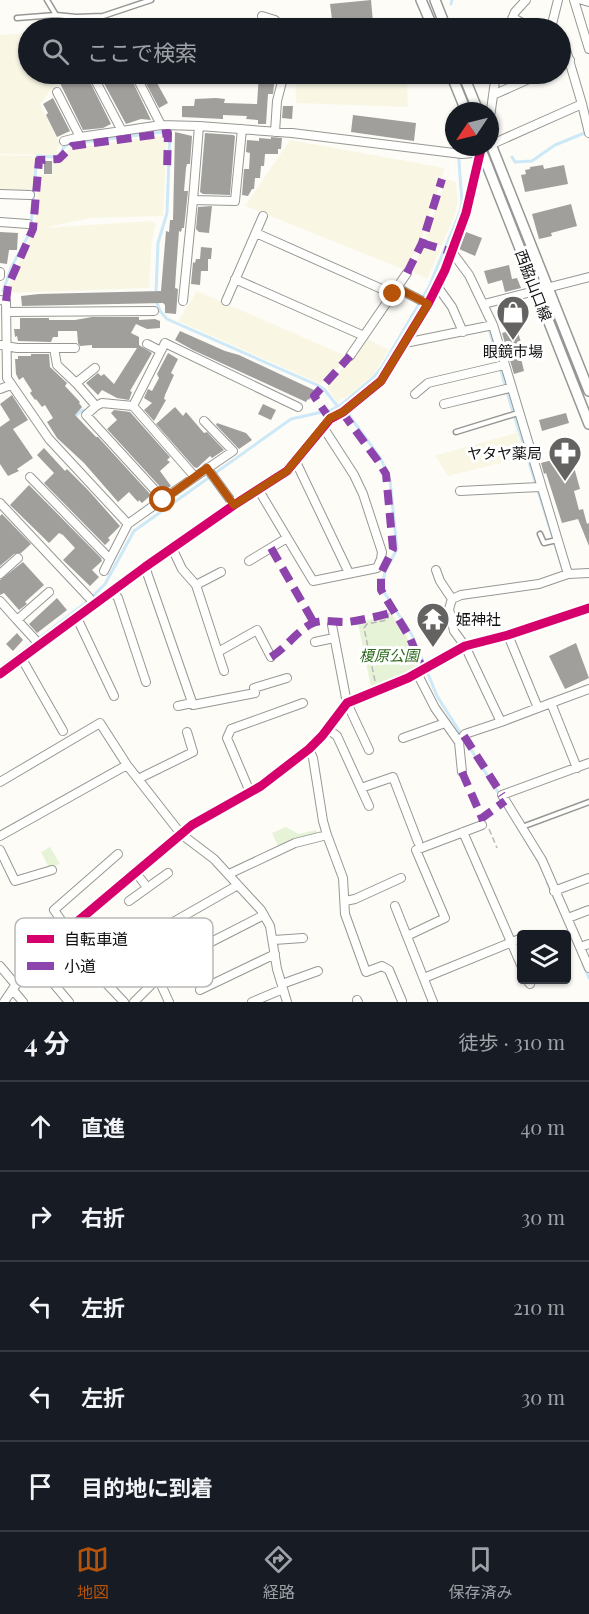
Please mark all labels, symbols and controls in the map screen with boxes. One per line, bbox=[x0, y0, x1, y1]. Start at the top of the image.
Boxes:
search box bbox=[18, 18, 571, 84]
icon: search bbox=[39, 35, 72, 68]
text: ここで検索 bbox=[87, 37, 197, 67]
north arrow bbox=[445, 102, 499, 156]
street label: 西脇山口線 bbox=[511, 246, 557, 324]
route end bbox=[379, 280, 405, 306]
shop icon: 眼鏡市場 bbox=[495, 294, 531, 341]
place label: 眼鏡市場 bbox=[483, 341, 543, 361]
pharmacy icon: ヤタヤ薬局 bbox=[547, 435, 583, 482]
place label: ヤタヤ薬局 bbox=[467, 443, 542, 463]
route start bbox=[149, 486, 175, 512]
temple icon: 姫神社 bbox=[415, 601, 451, 648]
place label: 姫神社 bbox=[456, 609, 501, 629]
park label: 榎原公園 bbox=[359, 645, 421, 665]
legend bbox=[15, 918, 213, 987]
text: 自転車道 bbox=[64, 928, 128, 949]
map controls bbox=[517, 930, 571, 984]
button: layers bbox=[517, 930, 571, 984]
text: 小道 bbox=[64, 955, 96, 976]
text: 4 分 bbox=[24, 1025, 70, 1060]
text: 徒歩 · 310 m bbox=[459, 1028, 565, 1055]
icon: ahead bbox=[24, 1110, 57, 1143]
text: 直進 bbox=[81, 1112, 125, 1142]
text: 40 m bbox=[520, 1113, 565, 1140]
icon: right bbox=[24, 1200, 57, 1233]
text: 右折 bbox=[81, 1202, 125, 1232]
text: 30 m bbox=[521, 1203, 565, 1230]
icon: left bbox=[24, 1290, 57, 1323]
text: 左折 bbox=[81, 1292, 125, 1322]
text: 210 m bbox=[513, 1293, 565, 1320]
icon: left bbox=[24, 1380, 57, 1413]
text: 左折 bbox=[81, 1382, 125, 1412]
text: 30 m bbox=[521, 1383, 565, 1410]
icon: arrive bbox=[24, 1470, 57, 1503]
text: 目的地に到着 bbox=[81, 1472, 213, 1502]
tab: 地図 bbox=[76, 1543, 109, 1603]
tab: 経路 bbox=[262, 1543, 295, 1603]
tab: 保存済み bbox=[448, 1543, 512, 1603]

